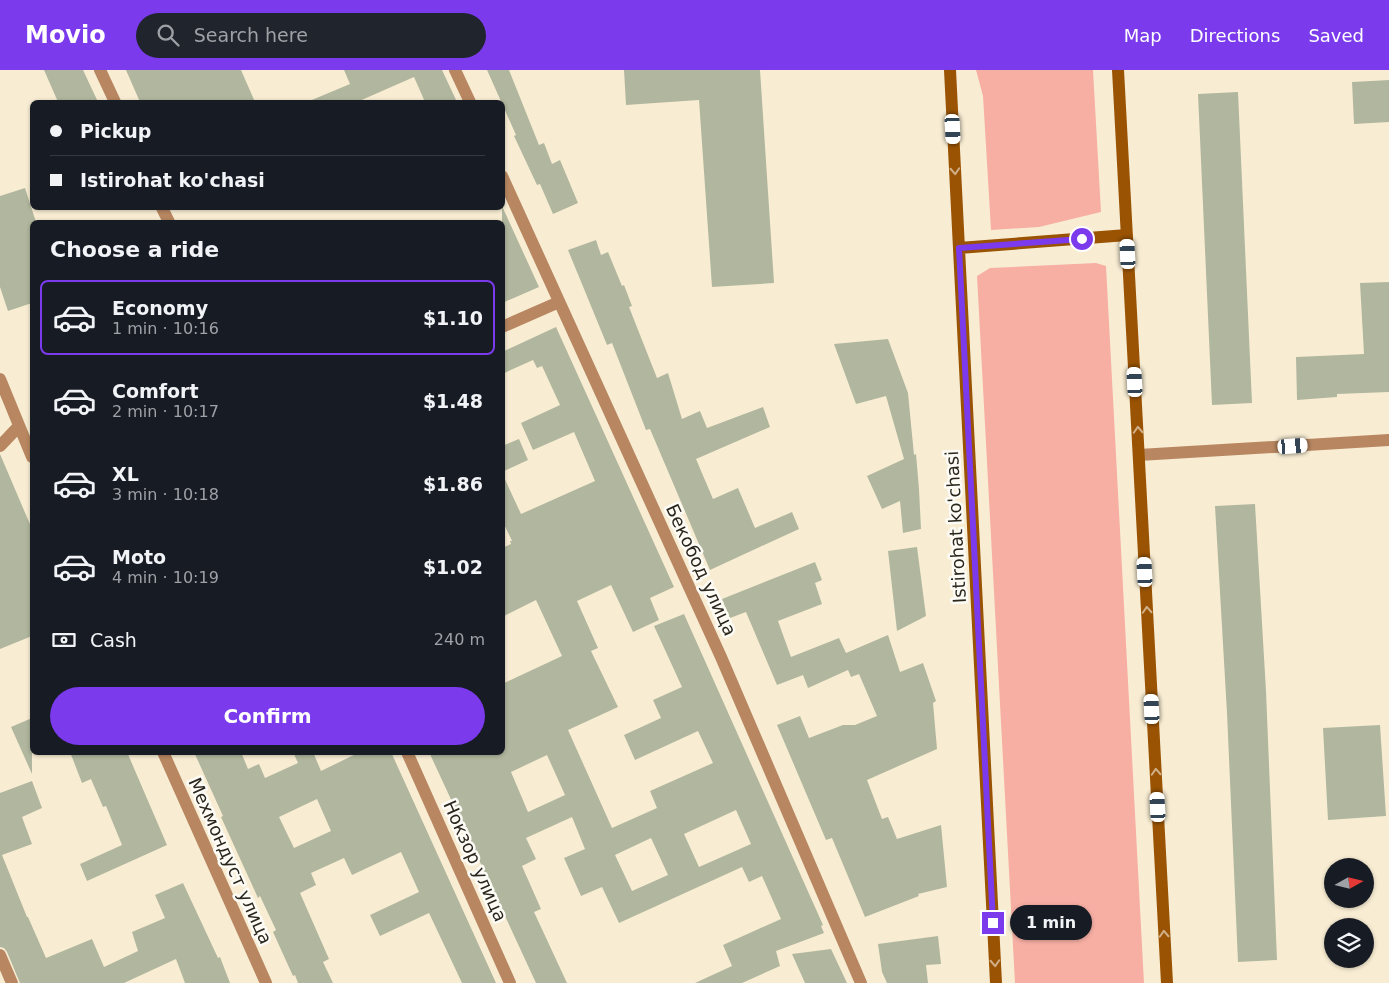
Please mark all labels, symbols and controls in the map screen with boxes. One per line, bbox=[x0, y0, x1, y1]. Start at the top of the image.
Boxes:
search box bbox=[136, 13, 486, 58]
text: Movio bbox=[25, 21, 106, 49]
icon: search bbox=[154, 21, 182, 49]
text: Search here bbox=[194, 24, 308, 46]
text: Map bbox=[1124, 25, 1162, 46]
text: Directions bbox=[1190, 25, 1280, 46]
text: Saved bbox=[1308, 25, 1364, 46]
car bbox=[944, 114, 961, 144]
text: Pickup bbox=[80, 120, 151, 142]
one-way arrow bbox=[950, 167, 961, 175]
text: Istirohat ko'chasi bbox=[80, 169, 265, 191]
route start bbox=[1071, 228, 1093, 250]
text: Choose a ride bbox=[50, 237, 219, 262]
car bbox=[1119, 239, 1136, 269]
icon: car bbox=[52, 295, 97, 340]
text: Economy bbox=[112, 297, 208, 319]
text: $1.10 bbox=[423, 307, 483, 329]
text: 1 min · 10:16 bbox=[112, 319, 219, 338]
car bbox=[1126, 367, 1143, 397]
icon: car bbox=[52, 378, 97, 423]
text: Comfort bbox=[112, 380, 199, 402]
text: $1.48 bbox=[423, 390, 483, 412]
text: 2 min · 10:17 bbox=[112, 402, 219, 421]
one-way arrow bbox=[1132, 426, 1143, 434]
car bbox=[1277, 437, 1308, 455]
street label: Istirohat ko'chasi bbox=[941, 450, 970, 604]
icon: car bbox=[52, 461, 97, 506]
text: XL bbox=[112, 463, 139, 485]
text: $1.86 bbox=[423, 473, 483, 495]
text: 3 min · 10:18 bbox=[112, 485, 219, 504]
street label: Бекобод улица bbox=[662, 501, 741, 639]
icon: car bbox=[52, 544, 97, 589]
text: Moto bbox=[112, 546, 166, 568]
text: $1.02 bbox=[423, 556, 483, 578]
car bbox=[1136, 557, 1153, 587]
text: 4 min · 10:19 bbox=[112, 568, 219, 587]
one-way arrow bbox=[1142, 606, 1153, 614]
icon: cash bbox=[50, 626, 78, 654]
text: Cash bbox=[90, 629, 137, 651]
text: 240 m bbox=[434, 630, 485, 649]
button: Confirm bbox=[50, 687, 485, 745]
car bbox=[1143, 694, 1160, 724]
one-way arrow bbox=[1150, 768, 1161, 776]
street label: Мехмондуст улица bbox=[184, 774, 277, 947]
car bbox=[1149, 792, 1166, 822]
street label: Нокзор улица bbox=[439, 797, 512, 925]
north arrow bbox=[1324, 858, 1374, 908]
map controls bbox=[1324, 858, 1374, 968]
callout: 1 min bbox=[1010, 906, 1093, 940]
route end bbox=[982, 912, 1004, 934]
text: 1 min bbox=[1026, 913, 1076, 932]
button: layers bbox=[1324, 918, 1374, 968]
one-way arrow bbox=[1159, 930, 1170, 938]
one-way arrow bbox=[990, 959, 1001, 967]

